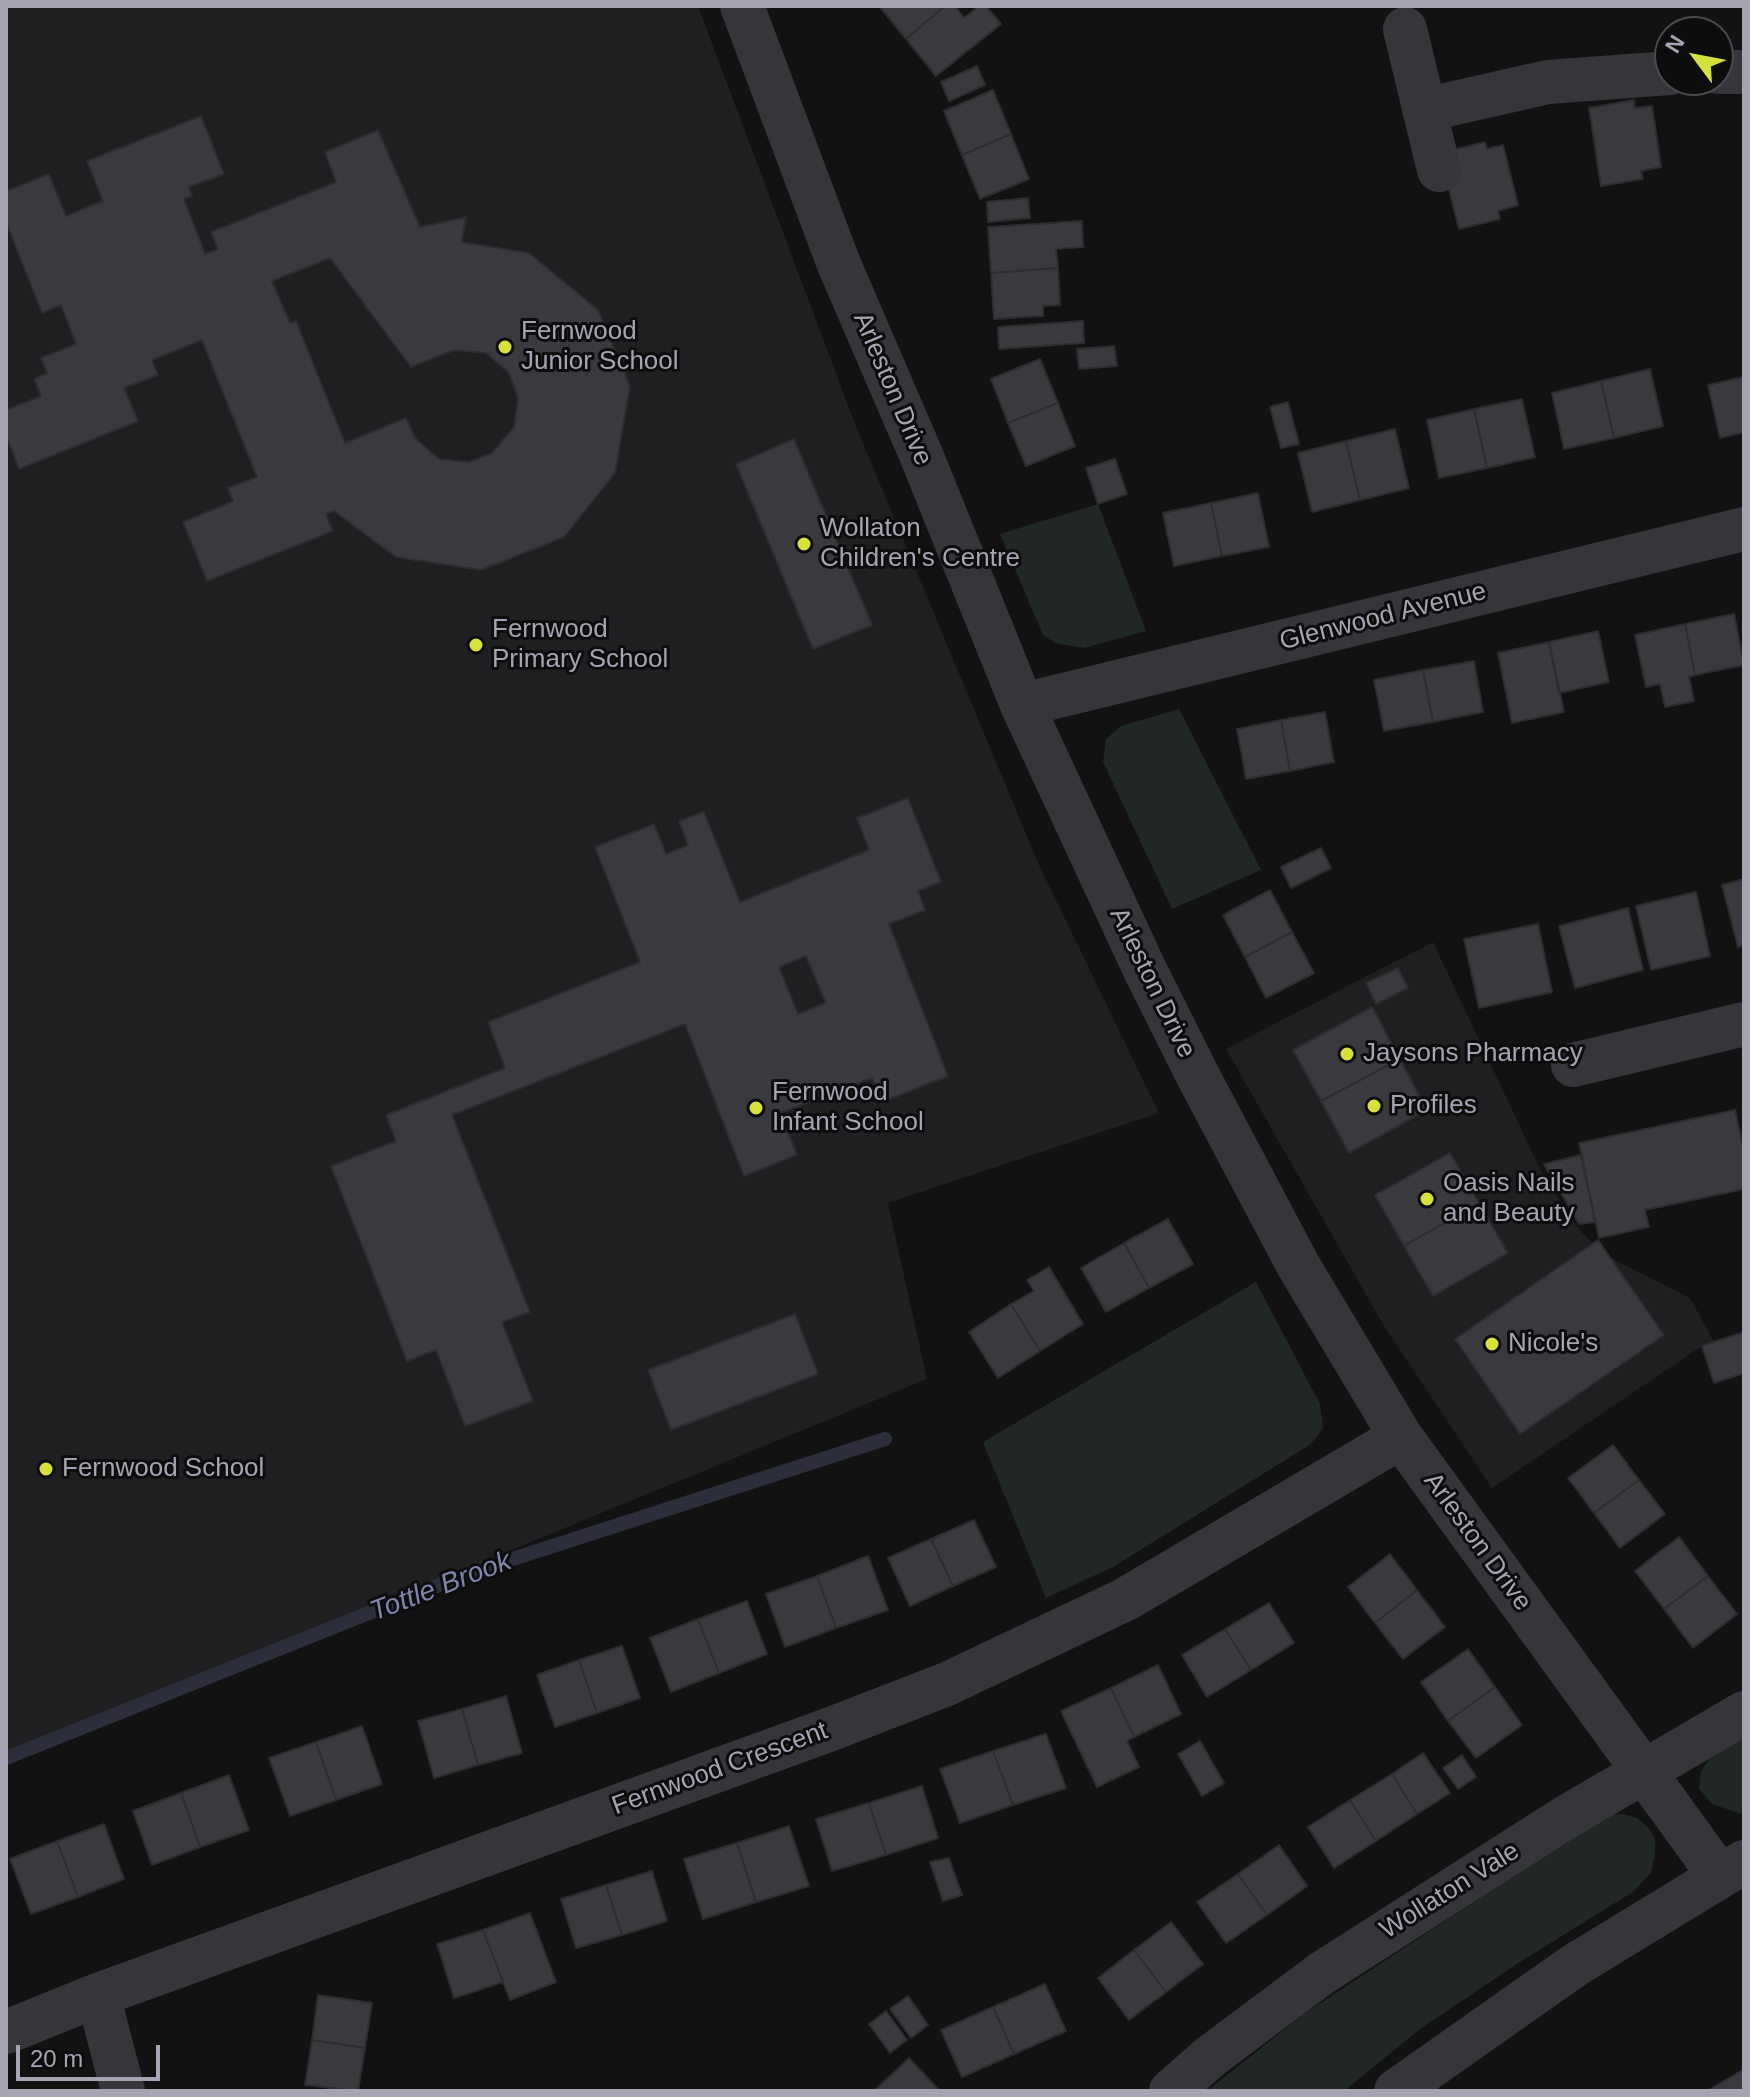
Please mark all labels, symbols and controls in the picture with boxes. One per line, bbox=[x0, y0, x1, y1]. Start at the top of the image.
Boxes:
north arrow bbox=[1654, 16, 1734, 96]
text: N bbox=[1660, 31, 1690, 57]
street label: Arleston Drive bbox=[846, 308, 938, 470]
place label: Fernwood Junior School bbox=[521, 316, 679, 378]
marker: Fernwood Junior School bbox=[496, 338, 514, 356]
place label: Wollaton Children's Centre bbox=[820, 513, 1020, 574]
marker: Wollaton Children's Centre bbox=[795, 535, 813, 553]
street label: Glenwood Avenue bbox=[1276, 576, 1490, 658]
place label: Fernwood Primary School bbox=[492, 614, 668, 676]
marker: Fernwood Primary School bbox=[467, 636, 485, 654]
street label: Arleston Drive bbox=[1102, 903, 1202, 1063]
place label: Jaysons Pharmacy bbox=[1363, 1038, 1583, 1070]
marker: Jaysons Pharmacy bbox=[1338, 1045, 1356, 1063]
place label: Fernwood Infant School bbox=[772, 1077, 924, 1138]
place label: Profiles bbox=[1390, 1090, 1477, 1122]
marker: Profiles bbox=[1365, 1097, 1383, 1115]
marker: Fernwood Infant School bbox=[747, 1099, 765, 1117]
place label: Oasis Nails and Beauty bbox=[1443, 1168, 1575, 1230]
marker: Oasis Nails and Beauty bbox=[1418, 1190, 1436, 1208]
place label: Nicole's bbox=[1508, 1328, 1598, 1360]
marker: Nicole's bbox=[1483, 1335, 1501, 1353]
place label: Fernwood School bbox=[62, 1453, 264, 1485]
marker: Fernwood School bbox=[37, 1460, 55, 1478]
street label: Arleston Drive bbox=[1416, 1467, 1538, 1617]
water label: Tottle Brook bbox=[366, 1545, 516, 1629]
street label: Fernwood Crescent bbox=[608, 1716, 832, 1822]
street label: Wollaton Vale bbox=[1375, 1836, 1525, 1946]
scale bar bbox=[20, 2029, 164, 2079]
text: 20 m bbox=[30, 2045, 83, 2072]

